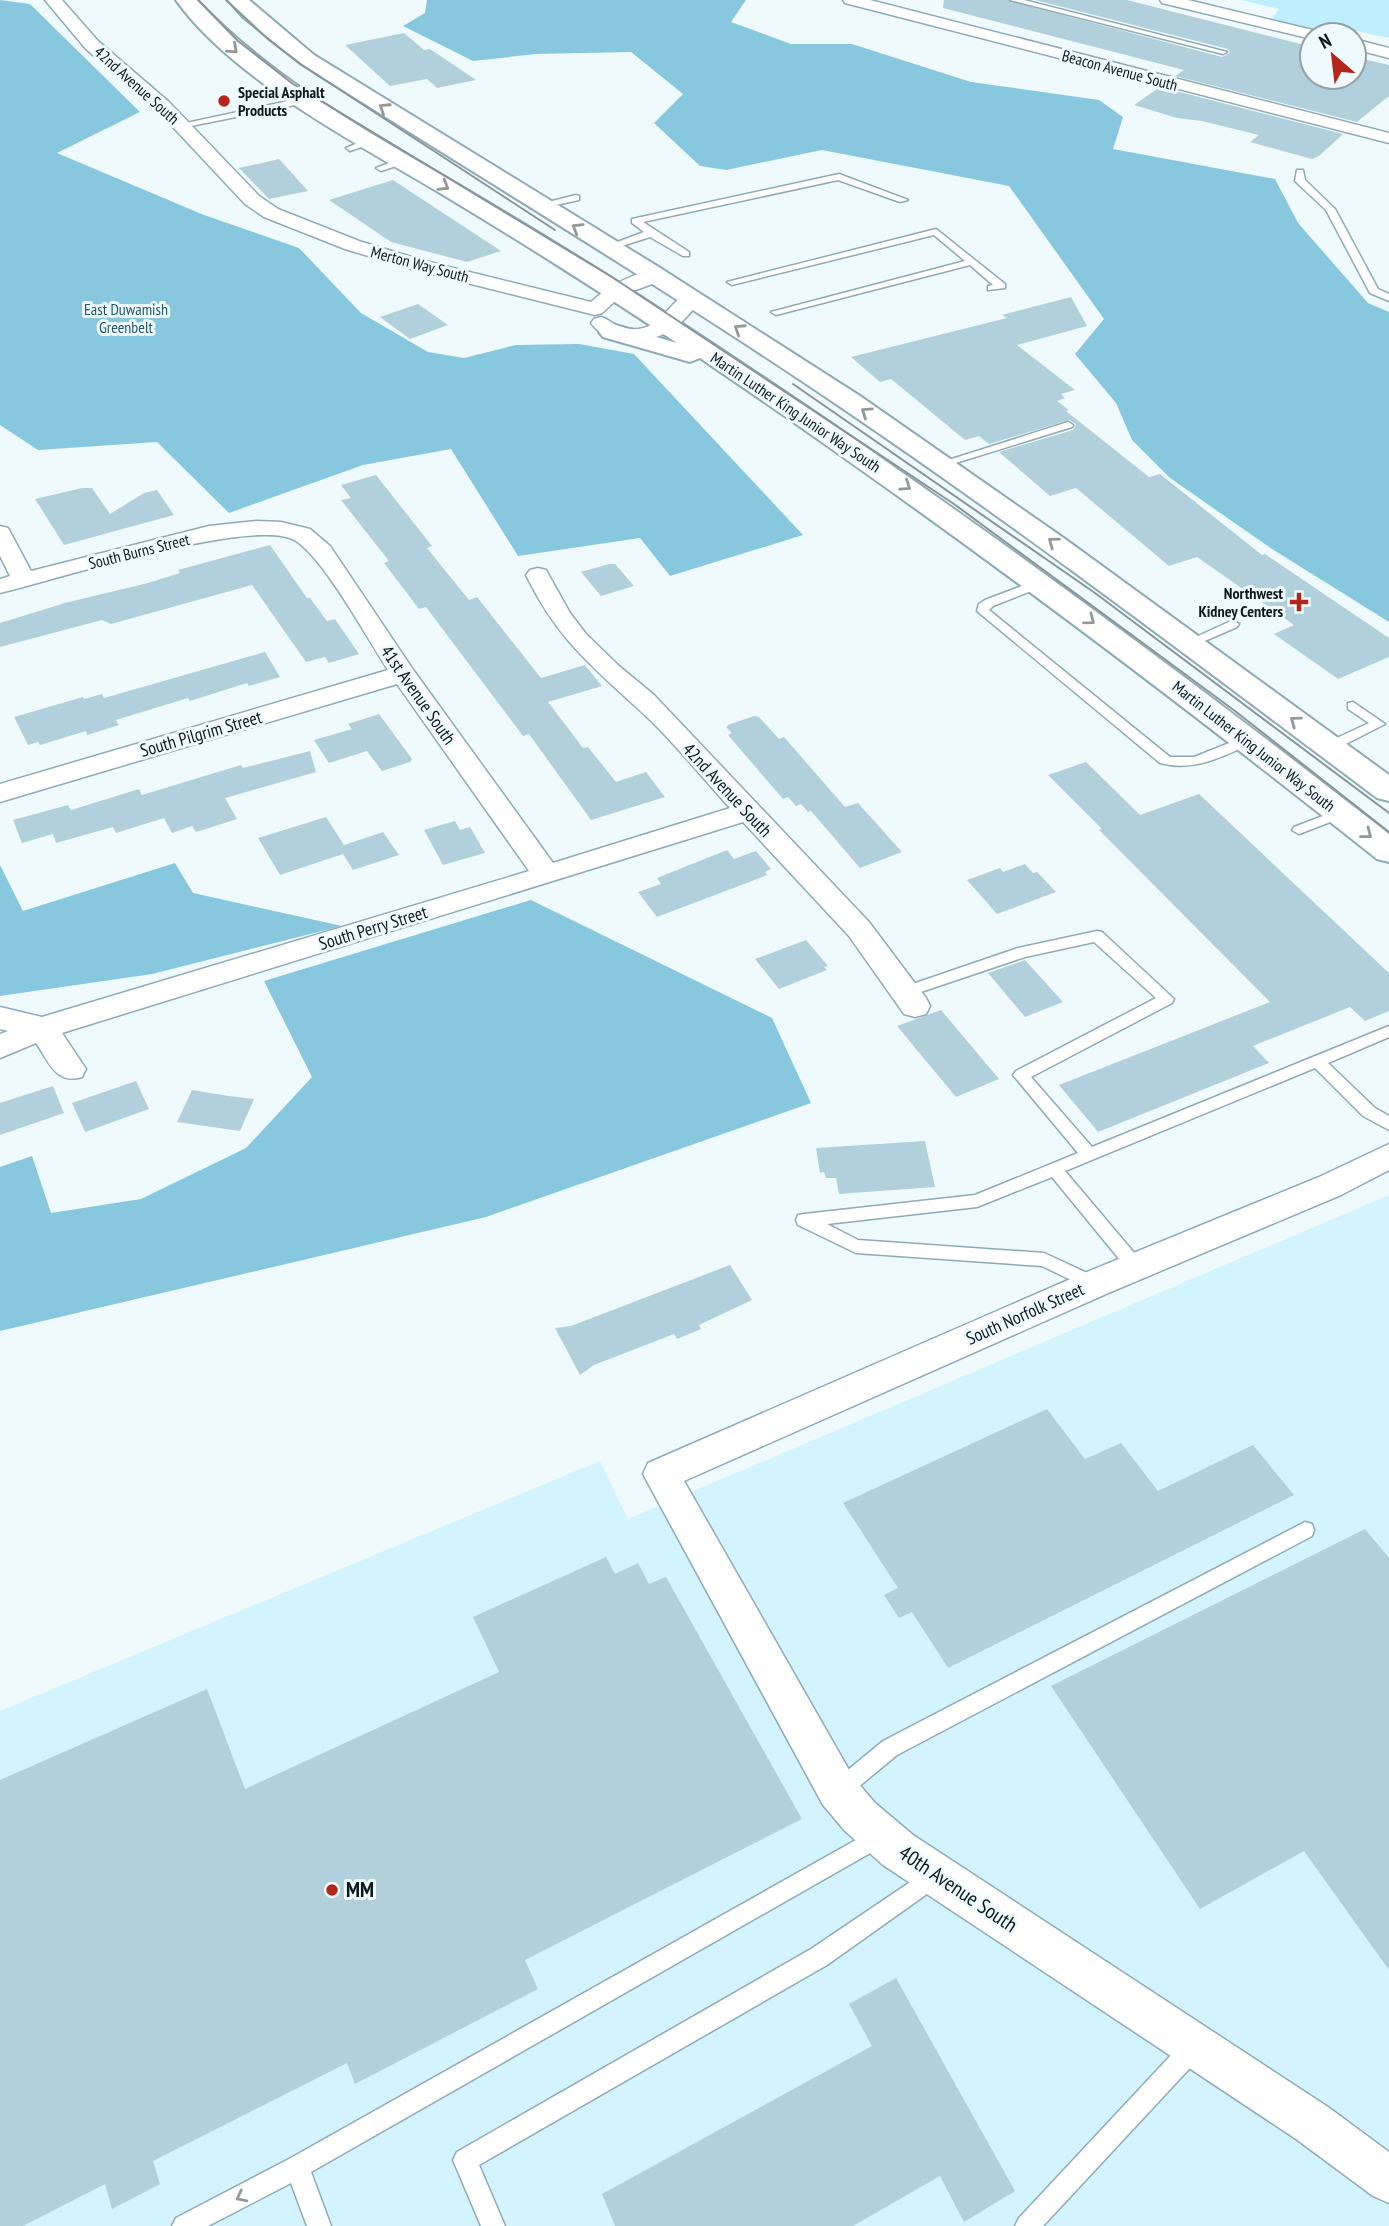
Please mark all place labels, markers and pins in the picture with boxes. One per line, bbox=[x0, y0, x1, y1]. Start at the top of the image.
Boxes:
place label: Special Asphalt Products bbox=[238, 82, 325, 120]
marker: Special Asphalt Products bbox=[216, 93, 232, 109]
place label: Northwest Kidney Centers bbox=[1198, 583, 1283, 621]
marker: Northwest Kidney Centers bbox=[1289, 592, 1309, 612]
place label: MM bbox=[346, 1876, 374, 1903]
marker: MM bbox=[324, 1882, 340, 1898]

